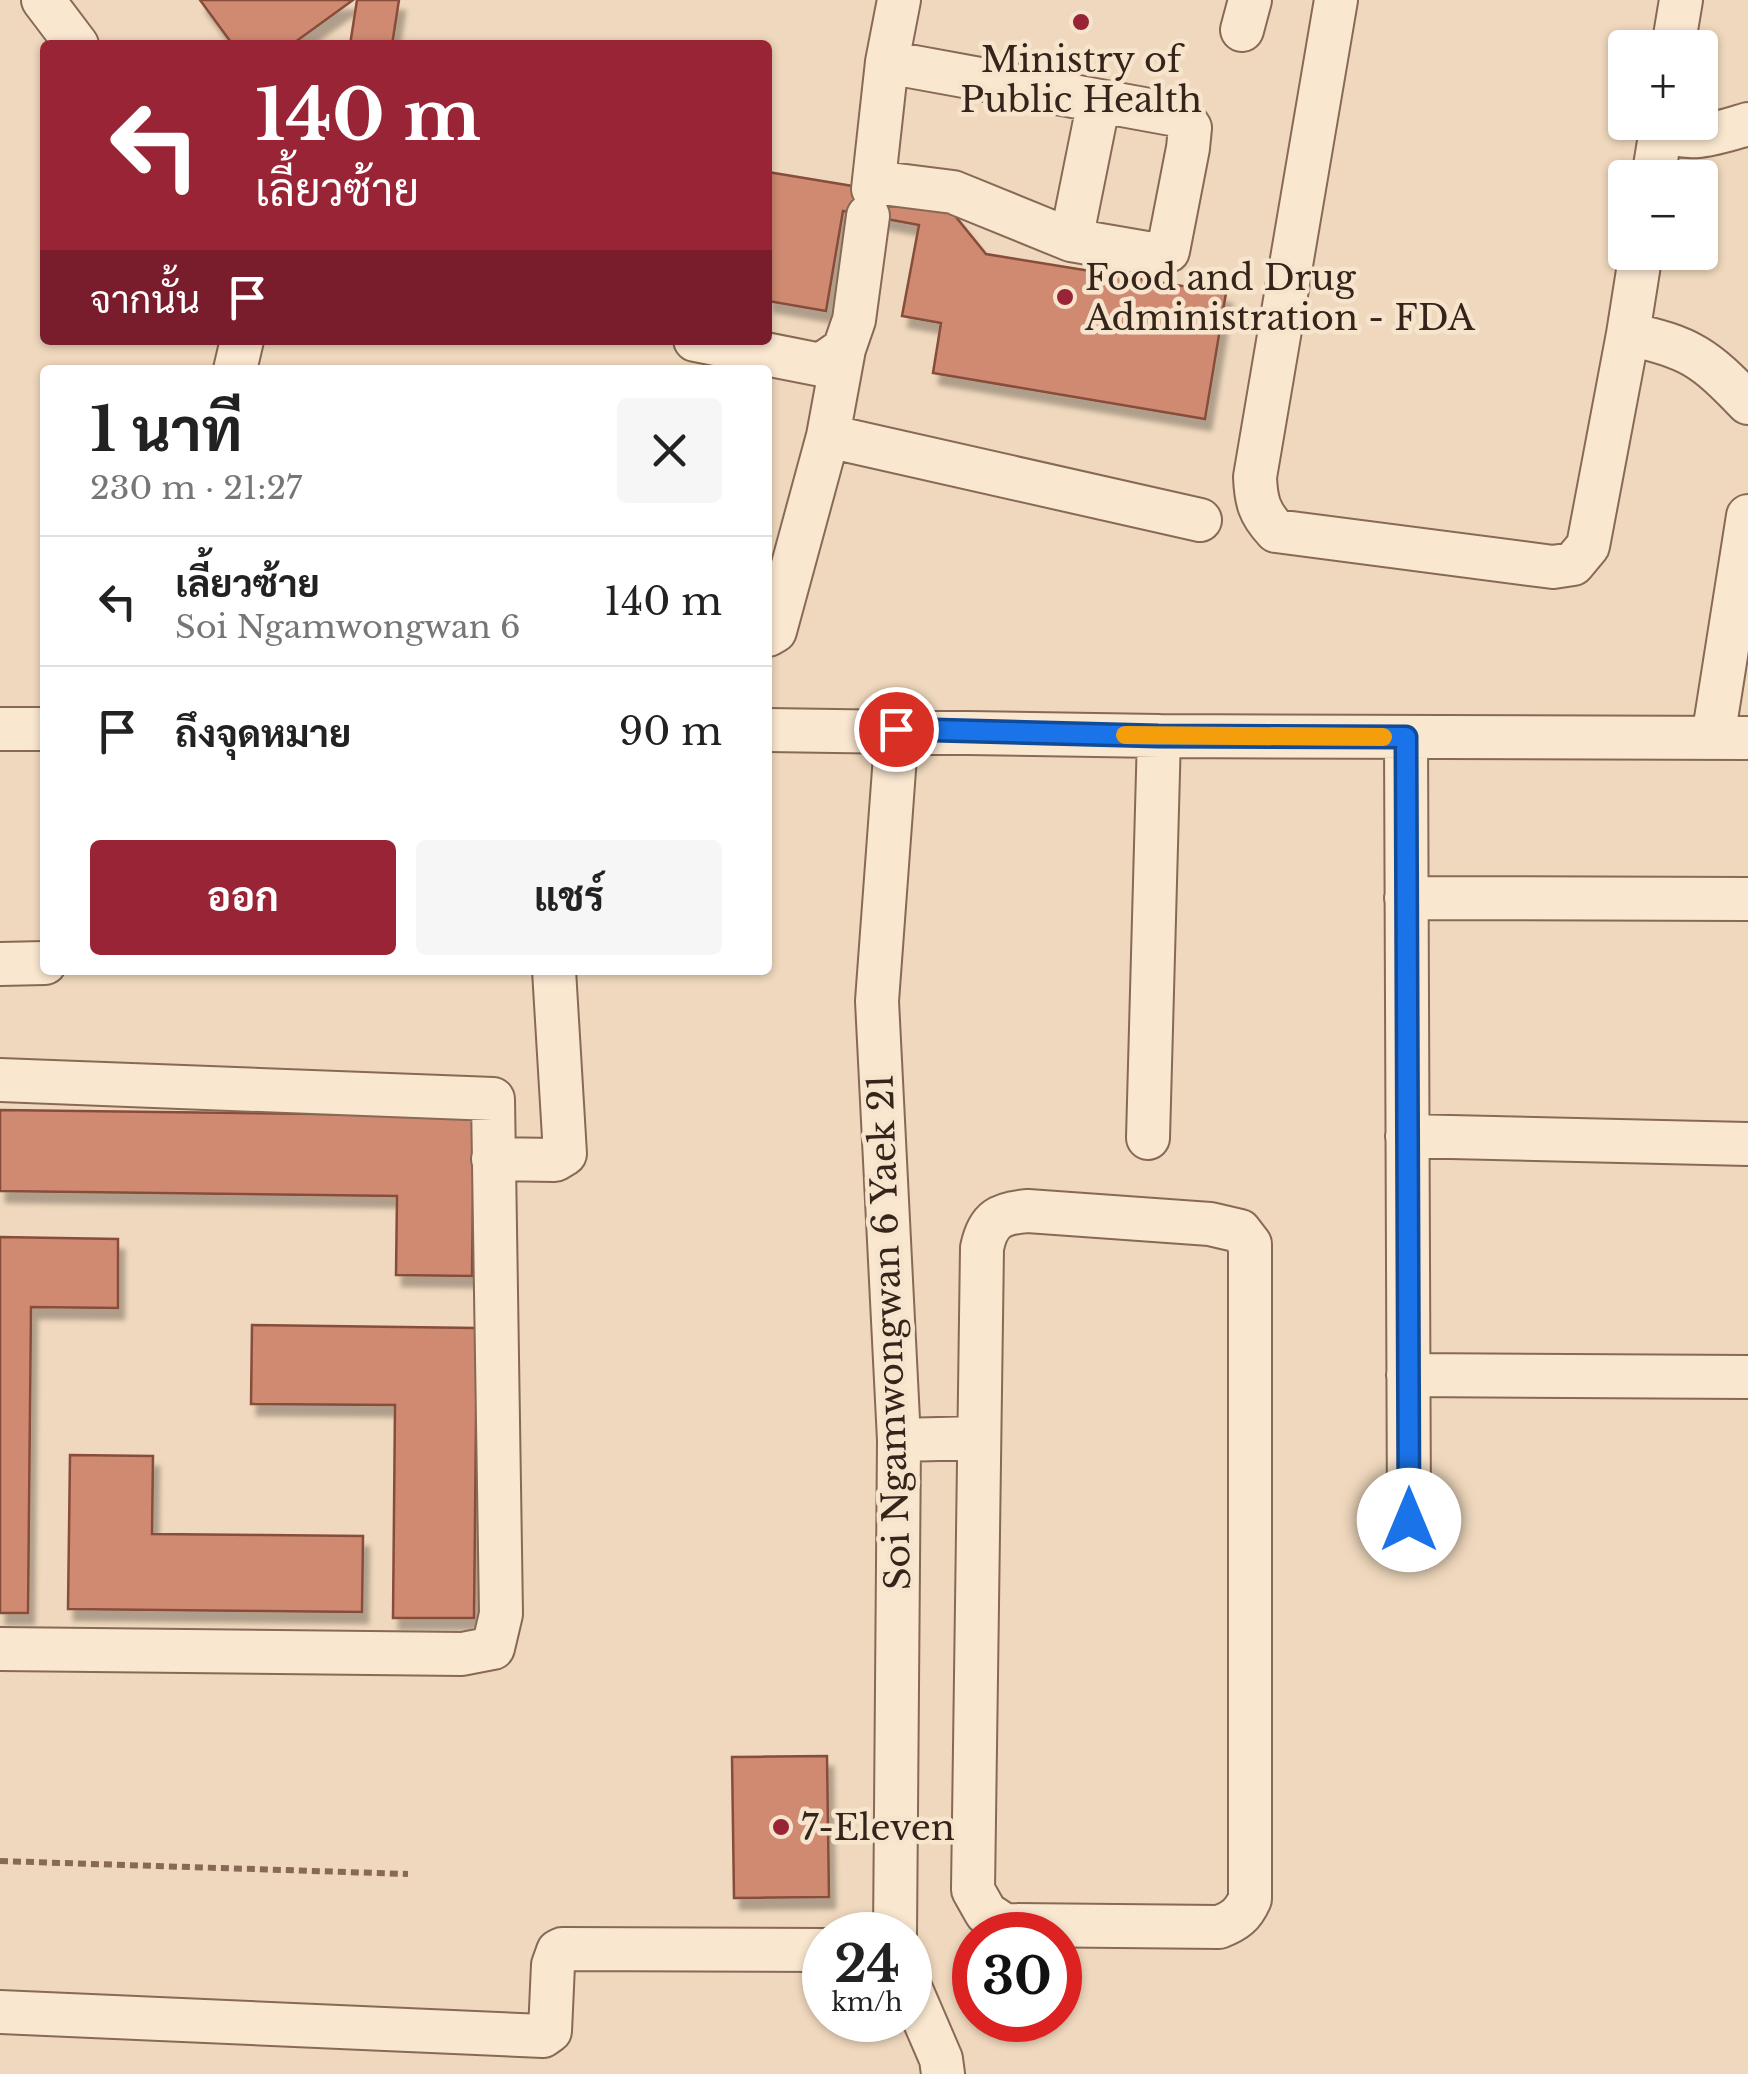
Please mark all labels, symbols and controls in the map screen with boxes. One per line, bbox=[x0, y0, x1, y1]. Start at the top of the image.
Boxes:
marker: Ministry of Public Health bbox=[1070, 11, 1092, 33]
map controls bbox=[1608, 30, 1718, 270]
button: + bbox=[1608, 30, 1718, 140]
place label: Ministry of Public Health bbox=[960, 38, 1202, 121]
text: 140 m bbox=[255, 72, 481, 159]
icon: left bbox=[90, 80, 220, 210]
button: − bbox=[1608, 160, 1718, 270]
text: เลี้ยวซ้าย bbox=[255, 162, 419, 218]
place label: Food and Drug Administration - FDA bbox=[1084, 256, 1476, 339]
icon: arrive bbox=[220, 270, 275, 325]
text: จากนั้น bbox=[90, 276, 200, 323]
marker: Food and Drug Administration - FDA bbox=[1054, 286, 1076, 308]
text: 1 นาที bbox=[90, 393, 242, 467]
button: close bbox=[617, 398, 722, 503]
text: 230 m · 21:27 bbox=[90, 468, 302, 508]
text: เลี้ยวซ้าย bbox=[175, 560, 320, 607]
icon: left bbox=[90, 574, 145, 629]
text: 140 m bbox=[604, 578, 722, 625]
text: Soi Ngamwongwan 6 bbox=[175, 607, 521, 647]
pin bbox=[854, 687, 939, 772]
icon: arrive bbox=[869, 702, 924, 757]
icon: arrive bbox=[90, 704, 145, 759]
text: 90 m bbox=[619, 708, 722, 755]
text: ถึงจุดหมาย bbox=[175, 710, 351, 757]
button: ออก bbox=[90, 840, 396, 955]
button: แชร์ bbox=[416, 840, 722, 955]
street label: Soi Ngamwongwan 6 Yaek 21 bbox=[858, 1073, 920, 1591]
position arrow bbox=[1357, 1468, 1461, 1572]
place label: 7-Eleven bbox=[801, 1806, 955, 1849]
marker: 7-Eleven bbox=[770, 1816, 792, 1838]
speed limit sign: 30 bbox=[952, 1912, 1082, 2042]
text: 24 bbox=[834, 1933, 900, 1996]
text: km/h bbox=[832, 1987, 902, 2018]

